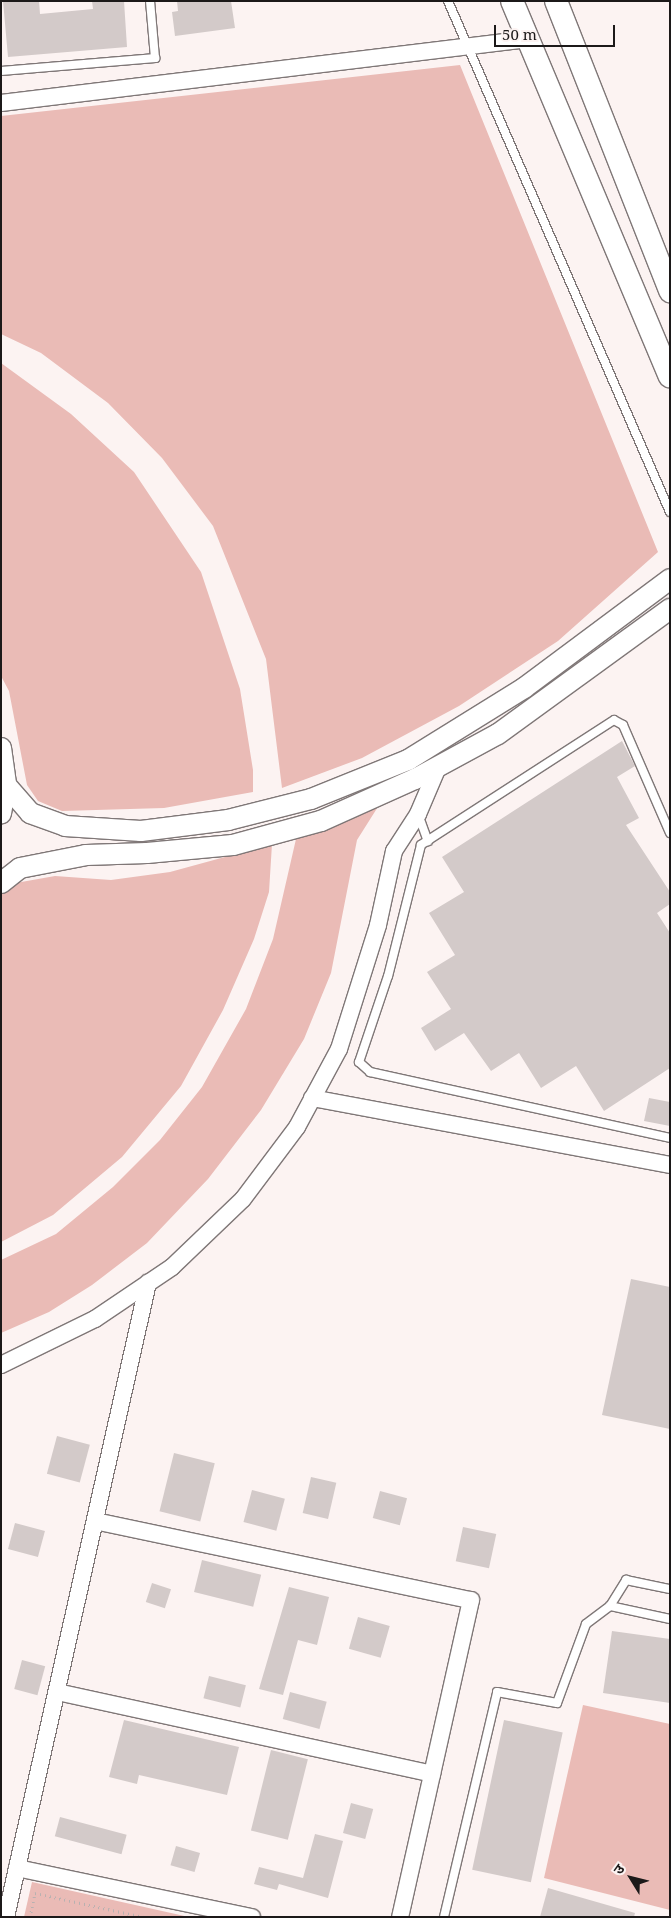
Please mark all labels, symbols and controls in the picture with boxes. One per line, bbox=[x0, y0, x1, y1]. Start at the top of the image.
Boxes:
scale bar bbox=[496, 15, 617, 47]
text: 50 m bbox=[502, 24, 537, 44]
north arrow bbox=[606, 1853, 656, 1903]
text: उ bbox=[608, 1860, 629, 1878]

